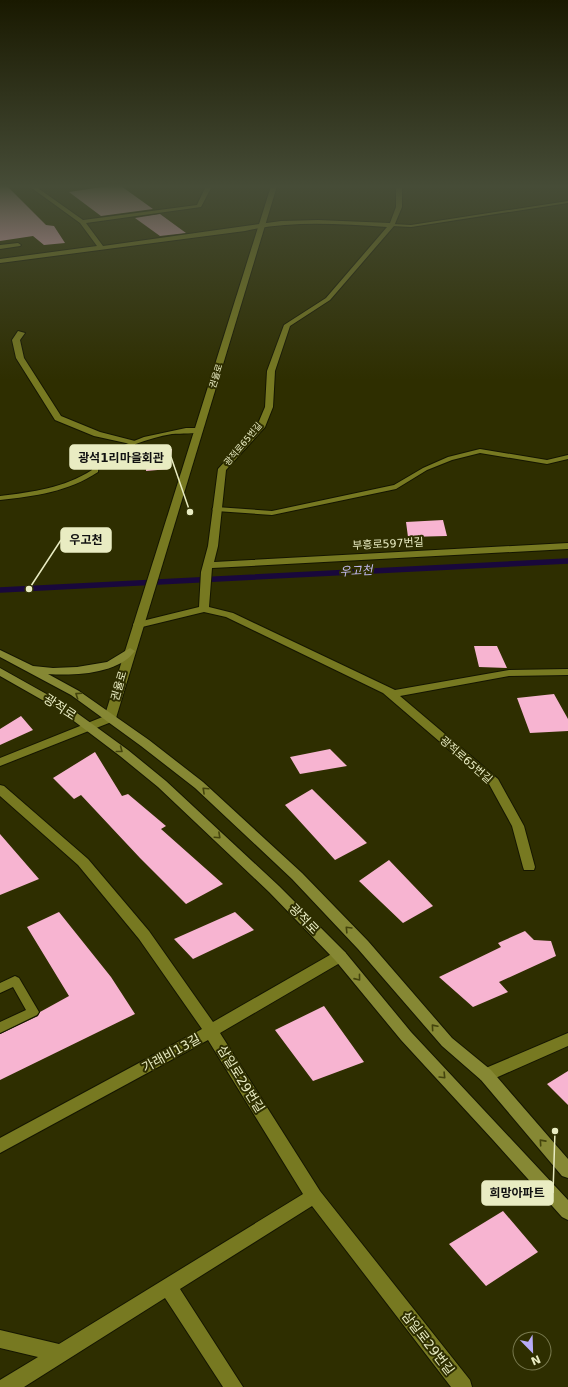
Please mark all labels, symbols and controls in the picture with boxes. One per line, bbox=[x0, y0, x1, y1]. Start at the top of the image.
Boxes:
street label: 권율로 bbox=[208, 363, 224, 389]
street label: 광적로65번길 bbox=[222, 421, 264, 467]
callout: 광석1리마을회관 bbox=[70, 445, 171, 469]
text: 광석1리마을회관 bbox=[78, 451, 164, 465]
callout: 우고천 bbox=[61, 528, 111, 552]
text: 우고천 bbox=[69, 533, 103, 547]
street label: 부흥로597번길 bbox=[352, 536, 424, 552]
water label: 우고천 bbox=[339, 563, 375, 579]
street label: 권율로 bbox=[109, 670, 129, 702]
street label: 광적로 bbox=[41, 691, 79, 723]
one-way arrow bbox=[75, 692, 82, 700]
street label: 광적로65번길 bbox=[437, 734, 495, 786]
one-way arrow bbox=[115, 746, 122, 753]
one-way arrow bbox=[202, 788, 209, 795]
one-way arrow bbox=[213, 831, 221, 838]
street label: 광적로 bbox=[286, 901, 322, 937]
one-way arrow bbox=[345, 926, 353, 934]
one-way arrow bbox=[354, 973, 361, 981]
one-way arrow bbox=[432, 1024, 439, 1031]
street label: 가래비13길 bbox=[139, 1031, 203, 1075]
street label: 삼일로29번길 bbox=[214, 1043, 268, 1115]
one-way arrow bbox=[439, 1071, 446, 1079]
one-way arrow bbox=[540, 1139, 547, 1146]
callout: 희망아파트 bbox=[482, 1181, 553, 1205]
text: 희망아파트 bbox=[489, 1186, 545, 1200]
street label: 삼일로29번길 bbox=[399, 1308, 457, 1378]
north arrow bbox=[512, 1331, 552, 1371]
text: N bbox=[529, 1352, 542, 1368]

